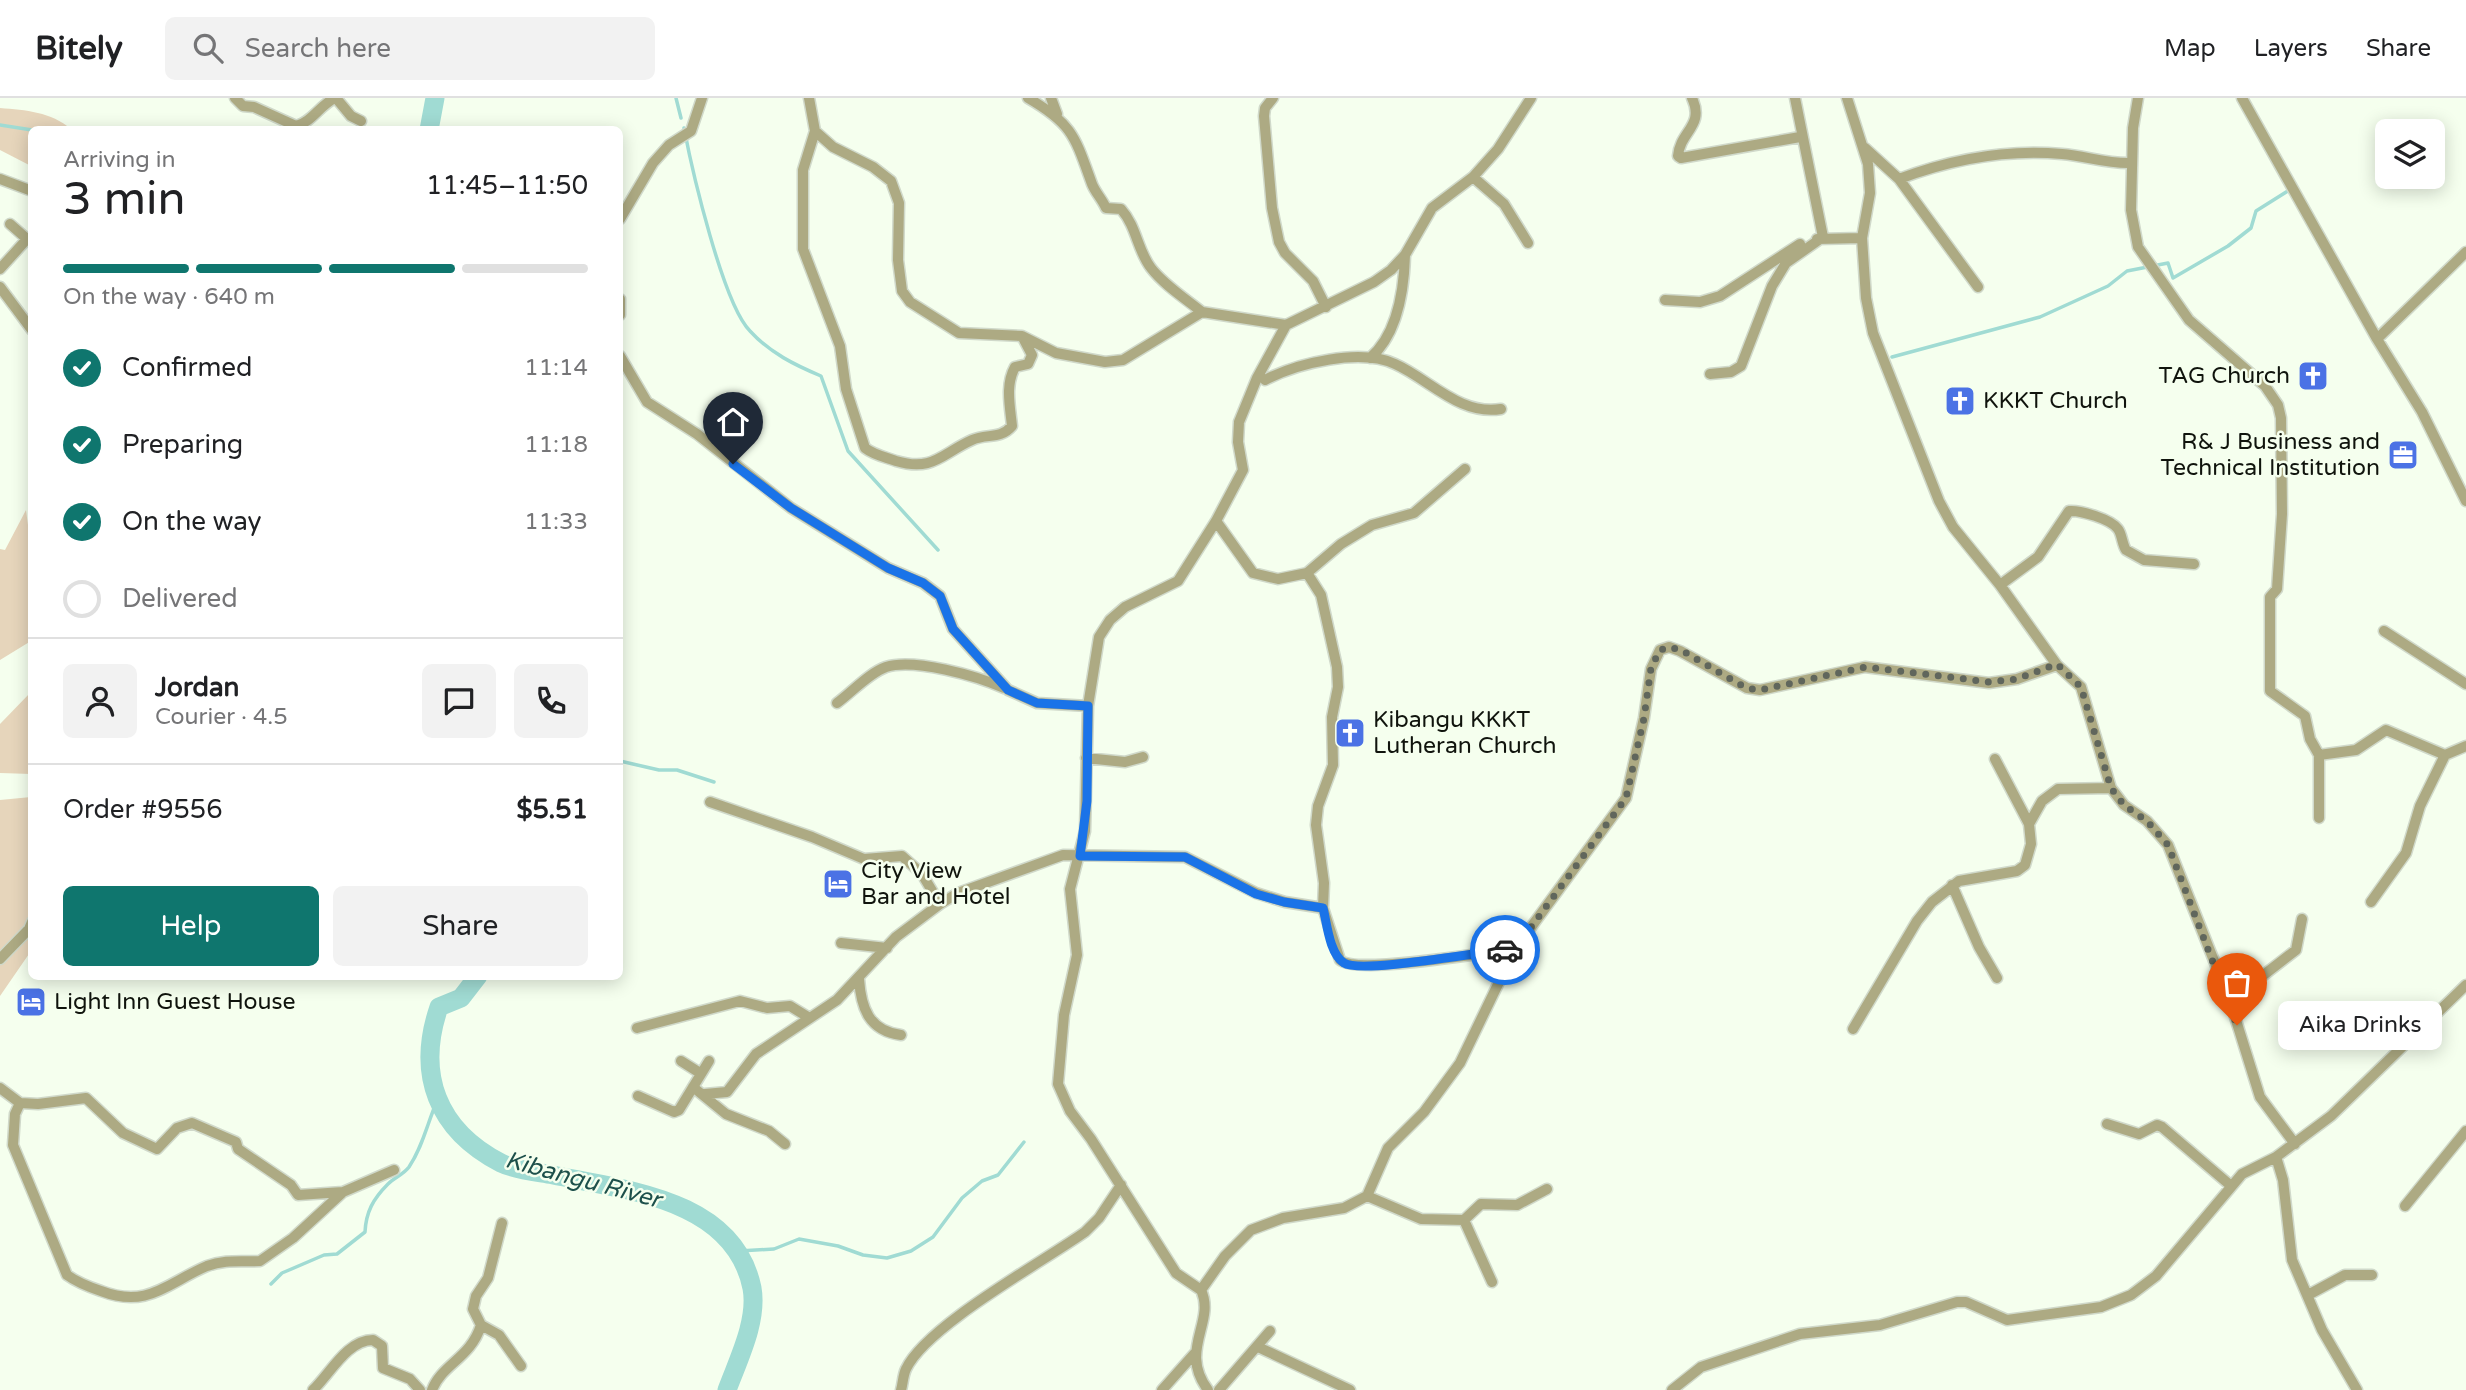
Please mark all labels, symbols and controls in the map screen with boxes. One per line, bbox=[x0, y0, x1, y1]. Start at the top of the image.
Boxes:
search box bbox=[165, 17, 655, 80]
text: Bitely bbox=[35, 29, 123, 68]
icon: search bbox=[189, 29, 227, 67]
text: Search here bbox=[245, 33, 391, 64]
text: Map bbox=[2164, 34, 2216, 63]
text: Layers bbox=[2254, 34, 2328, 63]
text: Share bbox=[2366, 34, 2431, 63]
map controls bbox=[2375, 119, 2445, 189]
button: layers bbox=[2375, 119, 2445, 189]
text: Arriving in bbox=[63, 146, 176, 174]
text: 11:45–11:50 bbox=[426, 170, 588, 201]
text: 3 min bbox=[63, 172, 186, 227]
text: On the way · 640 m bbox=[63, 283, 275, 311]
icon: check bbox=[63, 349, 101, 387]
text: Confirmed bbox=[122, 352, 252, 383]
text: 11:14 bbox=[524, 354, 588, 382]
church icon: TAG Church bbox=[2296, 359, 2330, 393]
place label: TAG Church bbox=[2159, 362, 2290, 390]
church icon: KKKT Church bbox=[1943, 384, 1977, 418]
place label: KKKT Church bbox=[1983, 387, 2128, 415]
pin bbox=[703, 392, 763, 464]
icon: home bbox=[714, 403, 752, 441]
icon: check bbox=[63, 426, 101, 464]
place label: R& J Business and Technical Institution bbox=[2160, 428, 2380, 482]
text: Preparing bbox=[122, 429, 243, 460]
text: 11:18 bbox=[524, 431, 588, 459]
office icon: R& J Business and Technical Institution bbox=[2386, 438, 2420, 472]
icon: check bbox=[63, 503, 101, 541]
text: On the way bbox=[122, 506, 262, 537]
text: 11:33 bbox=[524, 508, 588, 536]
text: Delivered bbox=[122, 583, 238, 614]
button: person bbox=[63, 664, 137, 738]
button: chat bbox=[422, 664, 496, 738]
button: phone bbox=[514, 664, 588, 738]
text: Jordan bbox=[155, 672, 239, 703]
text: Courier · 4.5 bbox=[155, 703, 288, 731]
place label: Kibangu KKKT Lutheran Church bbox=[1373, 706, 1556, 760]
church icon: Kibangu KKKT Lutheran Church bbox=[1333, 716, 1367, 750]
text: Order #9556 bbox=[63, 794, 223, 825]
text: $5.51 bbox=[516, 794, 588, 825]
place label: City View Bar and Hotel bbox=[861, 857, 1010, 911]
hotel icon: City View Bar and Hotel bbox=[821, 867, 855, 901]
button: Help bbox=[63, 886, 319, 966]
button: Share bbox=[333, 886, 588, 966]
courier bbox=[1470, 915, 1540, 985]
icon: car bbox=[1486, 931, 1524, 969]
pin bbox=[2207, 953, 2267, 1025]
icon: bag bbox=[2218, 964, 2256, 1002]
hotel icon: Light Inn Guest House bbox=[14, 985, 48, 1019]
place label: Light Inn Guest House bbox=[54, 988, 296, 1016]
callout: Aika Drinks bbox=[2279, 1000, 2444, 1049]
text: Aika Drinks bbox=[2298, 1011, 2422, 1039]
water label: Kibangu River bbox=[502, 1145, 667, 1215]

